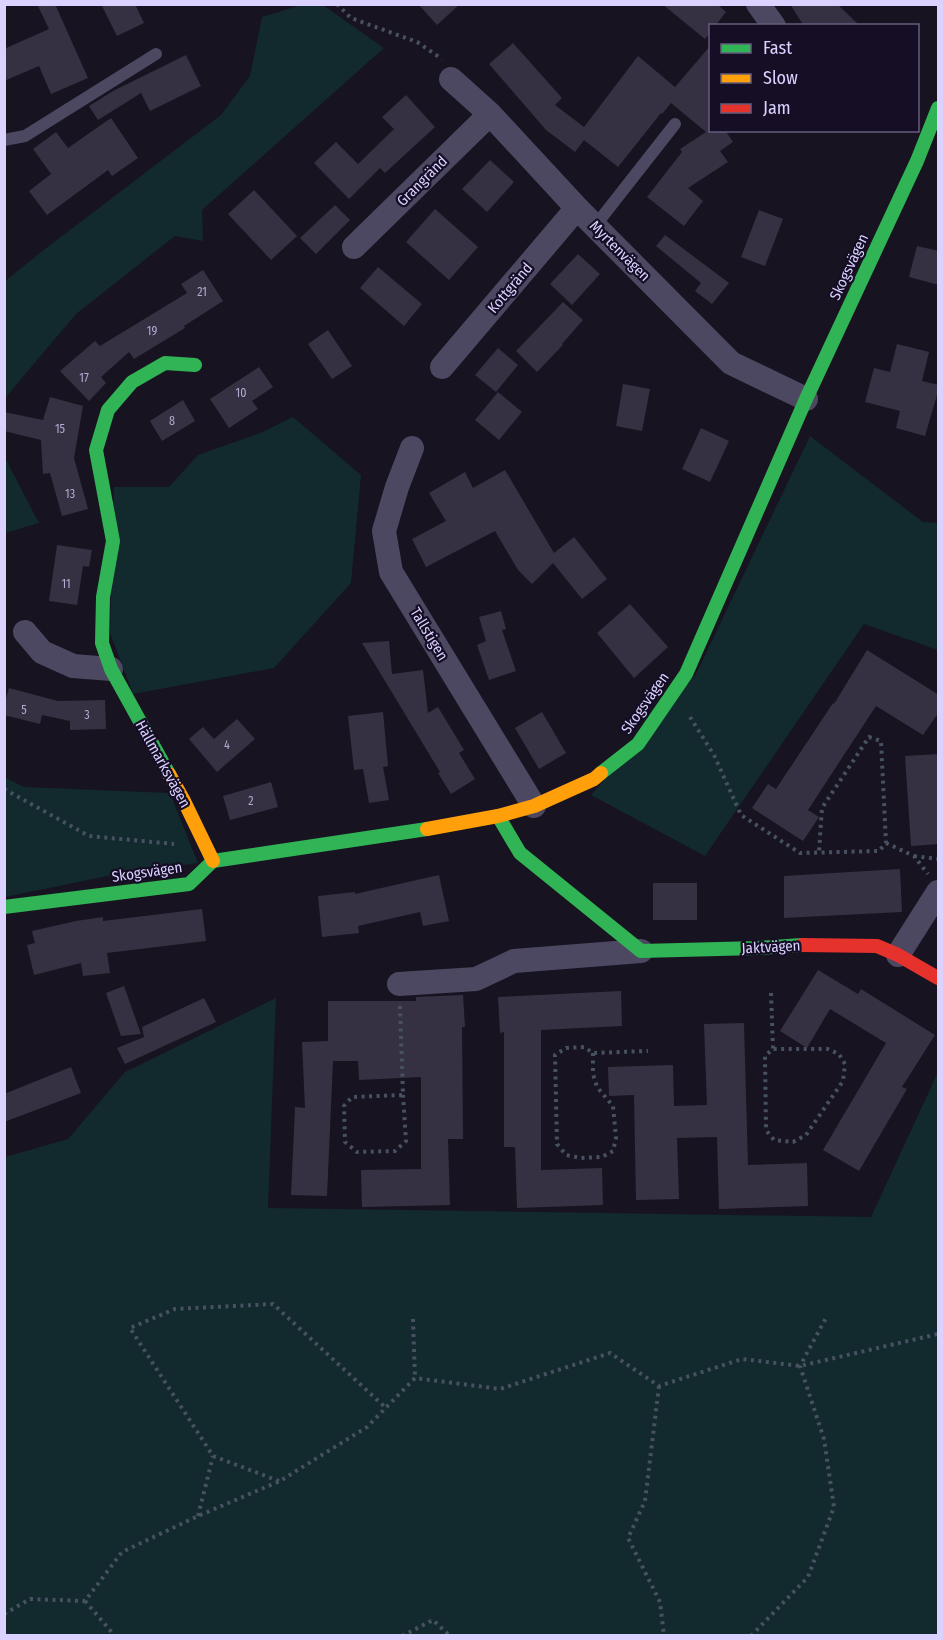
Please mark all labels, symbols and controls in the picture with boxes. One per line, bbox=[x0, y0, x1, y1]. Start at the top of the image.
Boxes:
legend bbox=[709, 24, 919, 132]
text: Fast bbox=[763, 37, 792, 59]
text: Slow bbox=[763, 67, 798, 89]
text: Jam bbox=[763, 97, 791, 119]
street label: Grangränd bbox=[393, 152, 451, 210]
street label: Myrtenvägen bbox=[586, 217, 654, 285]
street label: Skogsvägen bbox=[826, 231, 872, 303]
street label: Kottgränd bbox=[484, 259, 536, 317]
house number: 21 bbox=[197, 285, 207, 299]
house number: 19 bbox=[147, 324, 157, 338]
house number: 17 bbox=[79, 371, 89, 385]
house number: 10 bbox=[236, 386, 246, 400]
house number: 8 bbox=[169, 414, 175, 428]
house number: 15 bbox=[55, 422, 66, 436]
house number: 13 bbox=[65, 487, 75, 501]
house number: 11 bbox=[61, 577, 71, 591]
street label: Tallstigen bbox=[406, 604, 452, 664]
street label: Skogsvägen bbox=[617, 669, 673, 737]
house number: 5 bbox=[21, 703, 27, 717]
house number: 3 bbox=[84, 708, 90, 722]
street label: Hällmarksvägen bbox=[132, 717, 194, 811]
house number: 4 bbox=[224, 738, 230, 752]
house number: 2 bbox=[248, 794, 254, 808]
street label: Skogsvägen bbox=[111, 858, 183, 886]
street label: Jaktvägen bbox=[741, 936, 801, 958]

